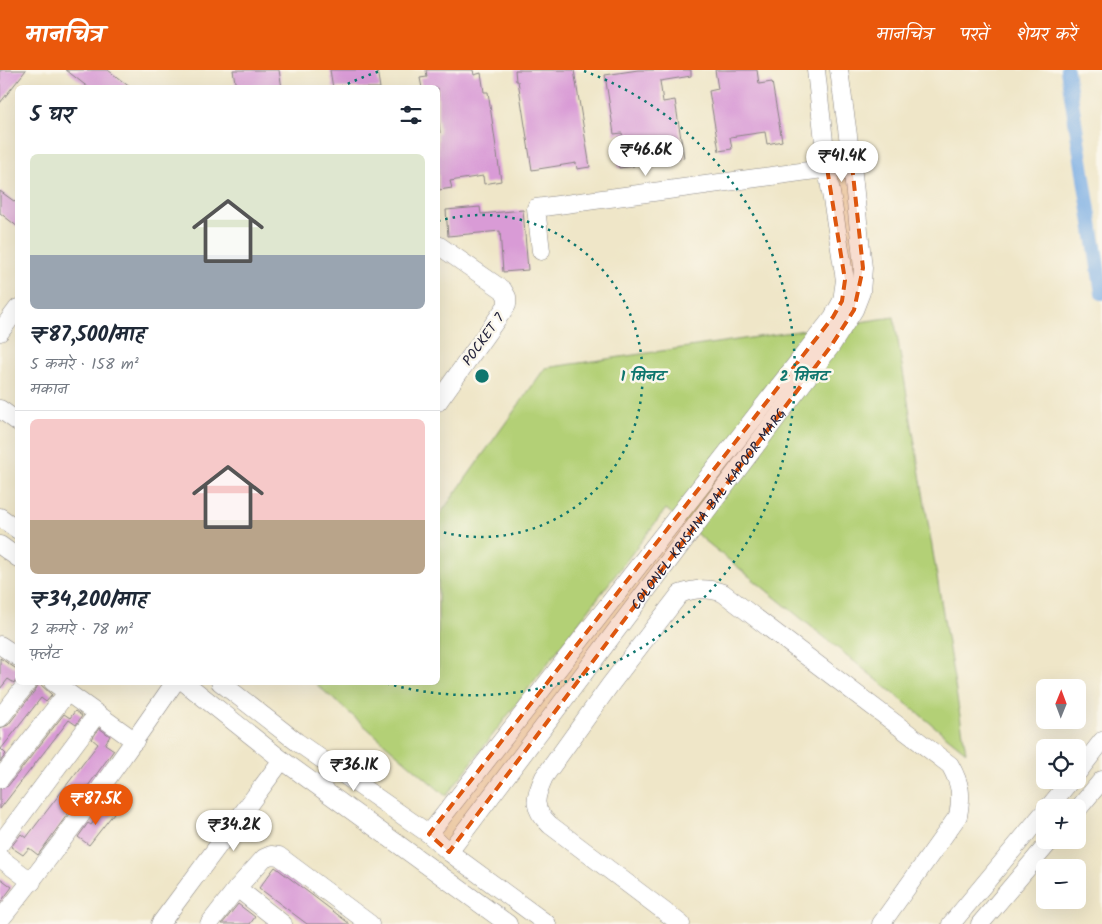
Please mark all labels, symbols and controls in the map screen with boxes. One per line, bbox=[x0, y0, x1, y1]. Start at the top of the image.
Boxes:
text: मानचित्र bbox=[25, 16, 104, 55]
text: मानचित्र bbox=[877, 21, 933, 50]
text: परतें bbox=[961, 21, 988, 50]
text: शेयर करें bbox=[1016, 21, 1077, 50]
text: 5 घर bbox=[30, 99, 73, 132]
icon: filters bbox=[397, 101, 425, 129]
pin: ₹46.6K bbox=[605, 134, 687, 177]
text: ₹46.6K bbox=[619, 138, 673, 163]
pin: ₹41.4K bbox=[801, 140, 883, 183]
text: ₹41.4K bbox=[817, 144, 867, 169]
icon: home bbox=[183, 186, 273, 276]
street label: POCKET 7 bbox=[457, 308, 511, 371]
text: ₹87,500/माह bbox=[30, 319, 145, 352]
text: 5 कमरे · 158 m² bbox=[30, 352, 139, 377]
text: 1 मिनट bbox=[621, 365, 669, 389]
text: 2 मिनट bbox=[780, 365, 832, 389]
centre of rings bbox=[473, 367, 491, 385]
text: मकान bbox=[30, 377, 67, 402]
street label: COLONEL KRISHNA BAL KAPOOR MARG bbox=[625, 404, 792, 615]
icon: home bbox=[183, 452, 273, 542]
text: ₹34,200/माह bbox=[30, 584, 147, 617]
text: 2 कमरे · 78 m² bbox=[30, 617, 133, 642]
text: फ़्लैट bbox=[30, 642, 61, 667]
north arrow bbox=[1036, 679, 1086, 729]
map controls bbox=[1036, 679, 1086, 909]
button: locate bbox=[1036, 739, 1086, 789]
pin: ₹36.1K bbox=[313, 750, 395, 792]
text: ₹36.1K bbox=[329, 753, 379, 778]
pin: ₹87.5K bbox=[55, 784, 137, 826]
text: ₹87.5K bbox=[70, 787, 122, 812]
button: + bbox=[1036, 799, 1086, 849]
pin: ₹34.2K bbox=[193, 810, 275, 852]
text: ₹34.2K bbox=[207, 813, 261, 838]
button: − bbox=[1036, 859, 1086, 909]

